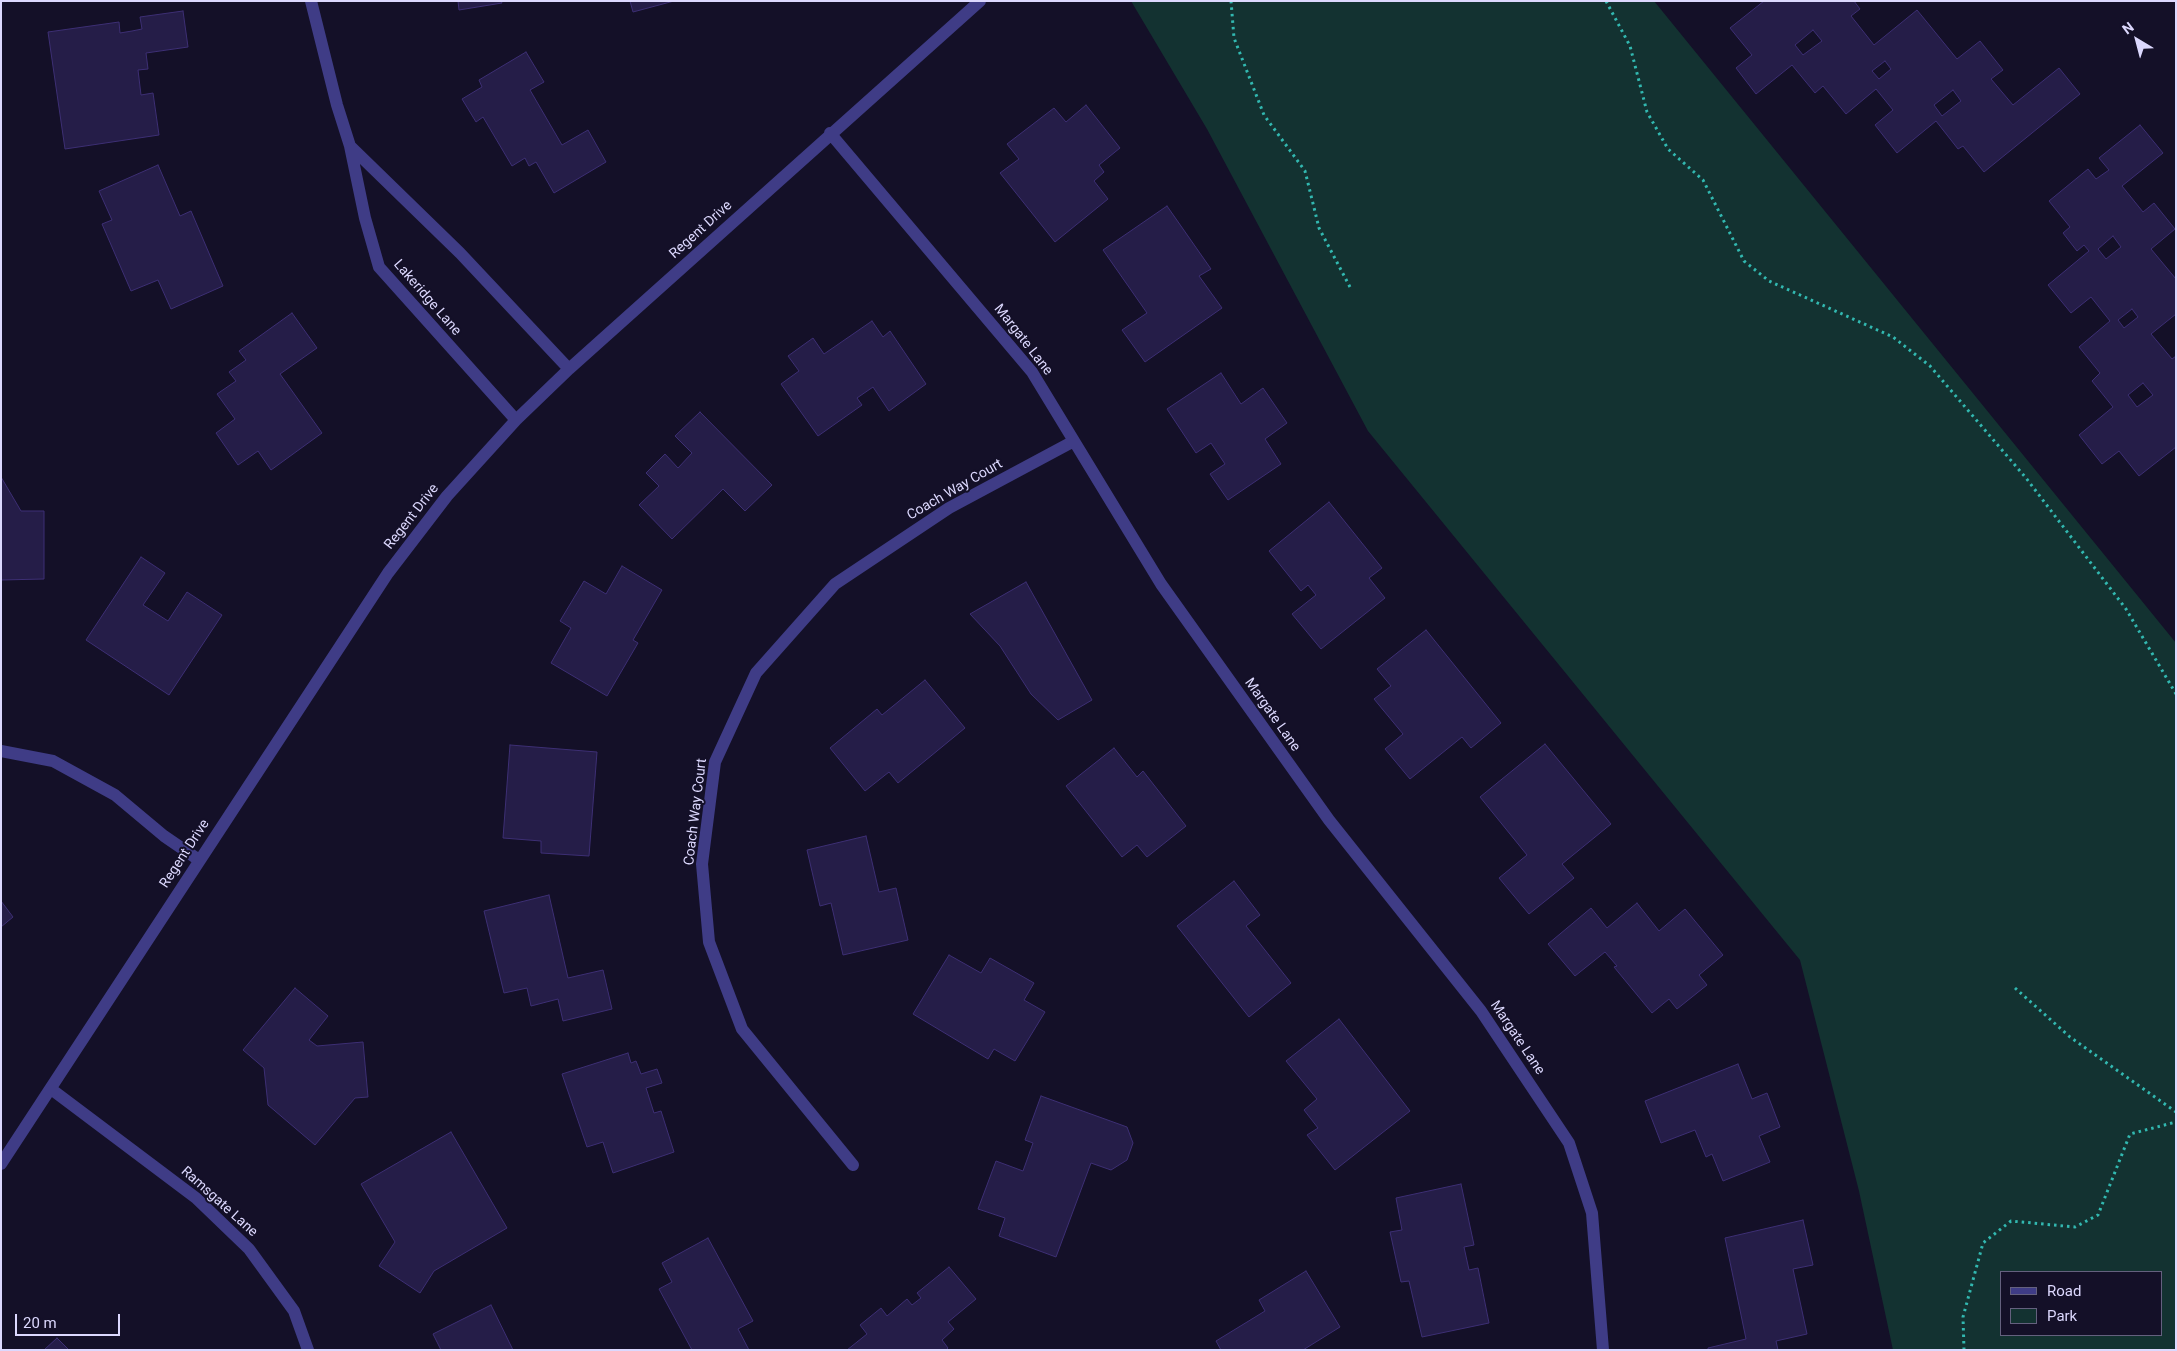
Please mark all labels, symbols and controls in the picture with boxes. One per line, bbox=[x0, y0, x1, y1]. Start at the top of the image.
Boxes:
north arrow bbox=[2112, 15, 2162, 65]
text: N bbox=[2119, 19, 2137, 37]
street label: Regent Drive bbox=[666, 197, 736, 263]
street label: Lakeridge Lane bbox=[390, 257, 464, 339]
street label: Margate Lane bbox=[990, 301, 1056, 379]
street label: Coach Way Court bbox=[904, 456, 1006, 524]
street label: Regent Drive bbox=[381, 481, 443, 553]
street label: Margate Lane bbox=[1241, 675, 1303, 755]
street label: Coach Way Court bbox=[681, 758, 711, 866]
street label: Regent Drive bbox=[157, 816, 213, 892]
street label: Margate Lane bbox=[1486, 998, 1548, 1078]
street label: Ramsgate Lane bbox=[177, 1163, 261, 1241]
legend bbox=[2000, 1271, 2162, 1336]
text: Road bbox=[2047, 1282, 2081, 1300]
scale bar bbox=[18, 1304, 122, 1336]
text: Park bbox=[2047, 1307, 2077, 1325]
text: 20 m bbox=[23, 1314, 57, 1332]

